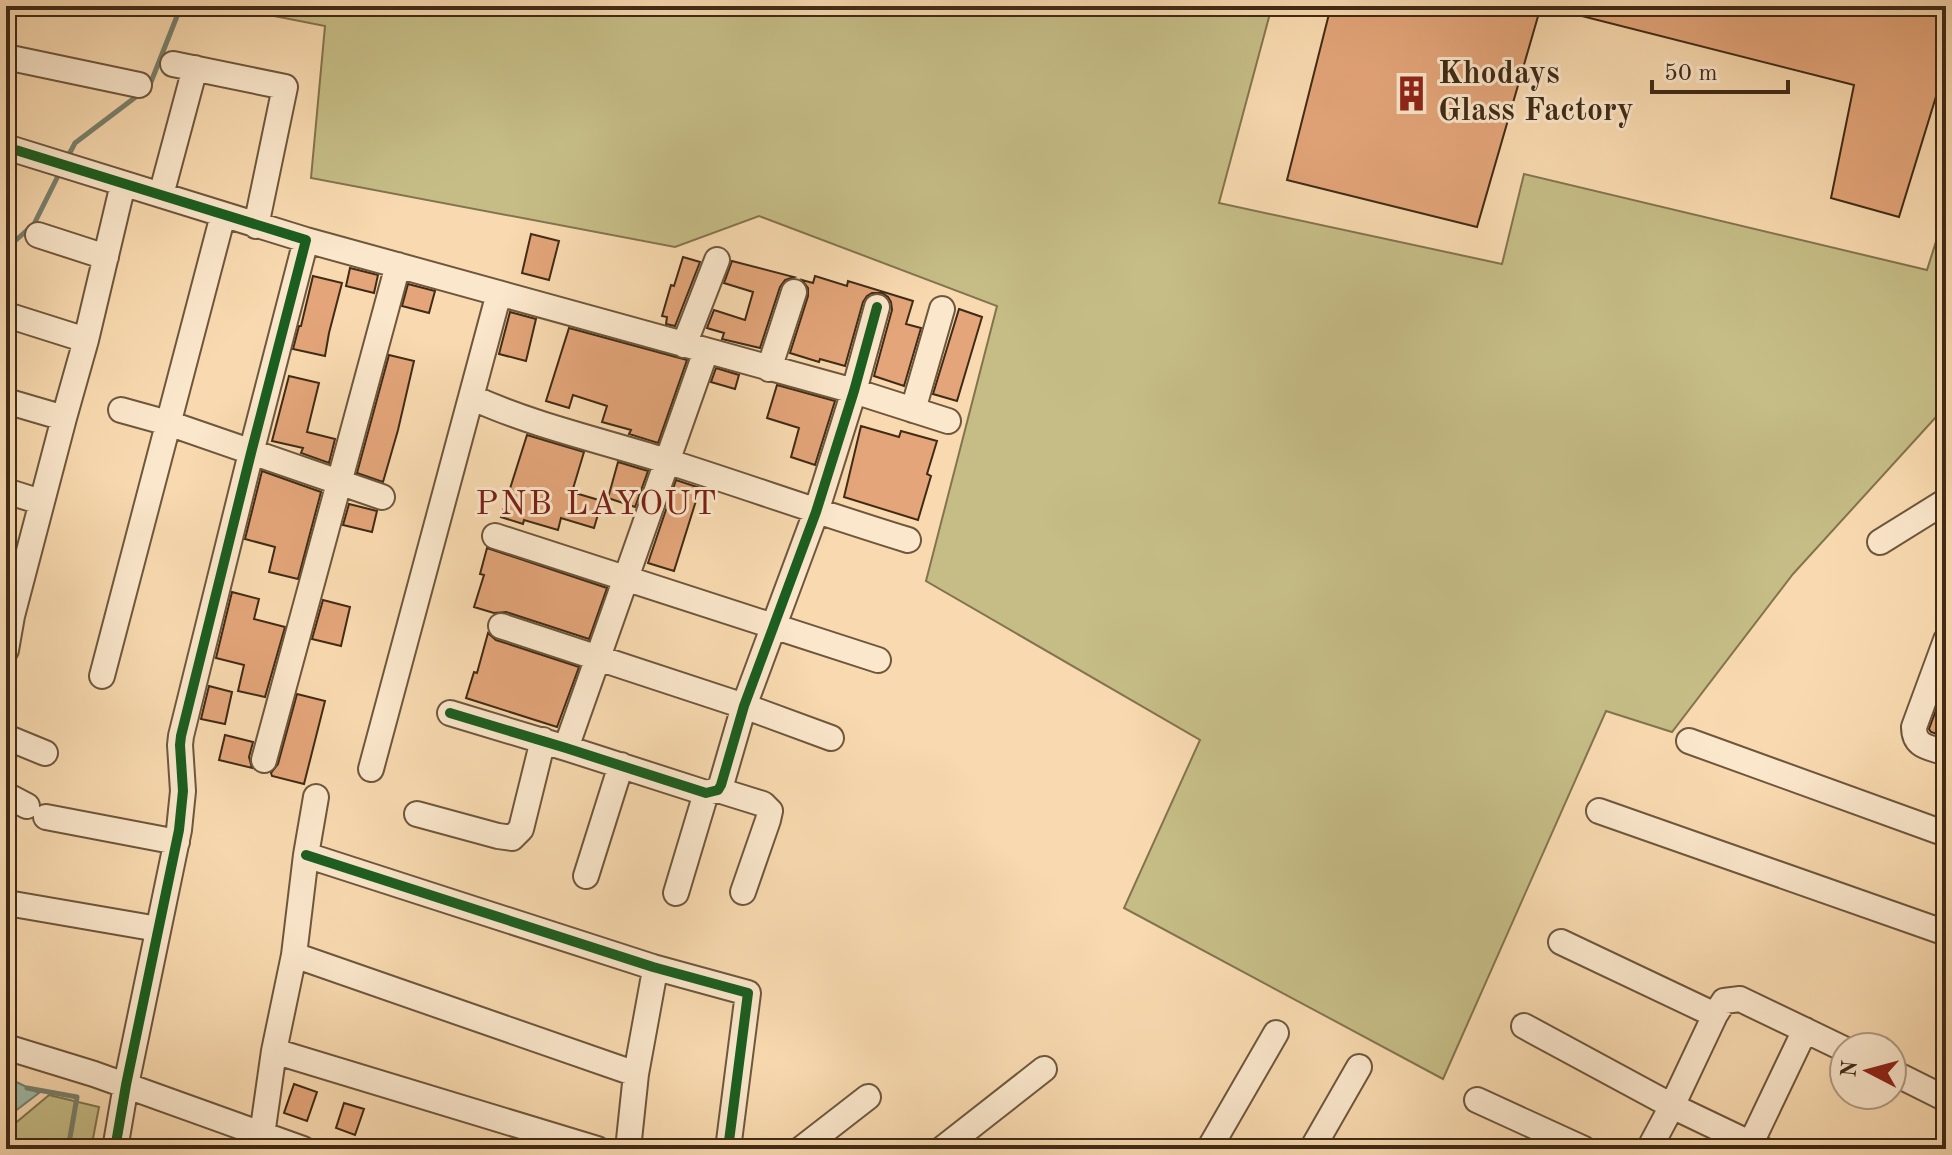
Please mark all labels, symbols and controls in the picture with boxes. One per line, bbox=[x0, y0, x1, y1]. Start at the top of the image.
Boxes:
scale bar bbox=[1652, 44, 1788, 94]
place label: Khodays Glass Factory bbox=[1438, 59, 1634, 128]
text: 50 m bbox=[1664, 62, 1718, 86]
building icon: Khodays Glass Factory bbox=[1393, 74, 1431, 112]
district label: PNB LAYOUT bbox=[475, 488, 719, 522]
north arrow bbox=[1828, 1031, 1908, 1111]
text: N bbox=[1838, 1059, 1862, 1079]

